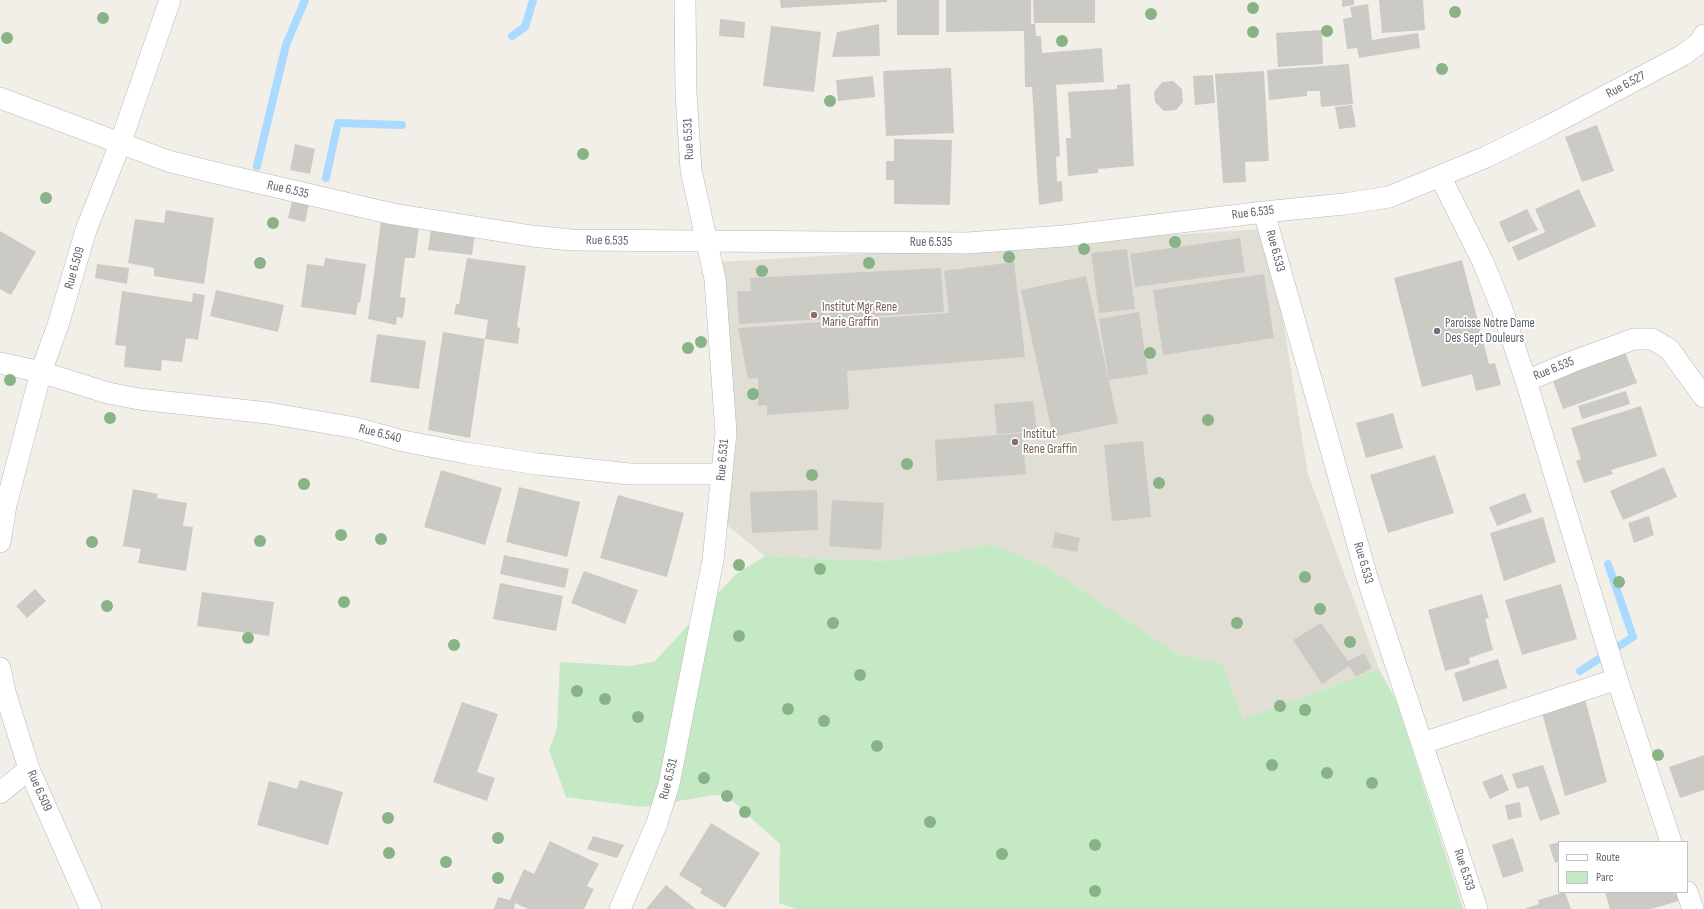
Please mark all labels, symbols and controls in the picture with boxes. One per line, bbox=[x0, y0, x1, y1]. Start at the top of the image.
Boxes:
street label: Rue 6.527 bbox=[1604, 68, 1648, 102]
street label: Rue 6.531 bbox=[680, 118, 698, 160]
street label: Rue 6.535 bbox=[266, 178, 310, 202]
street label: Rue 6.535 bbox=[1231, 203, 1275, 223]
street label: Rue 6.533 bbox=[1262, 228, 1288, 274]
street label: Rue 6.535 bbox=[586, 233, 628, 249]
street label: Rue 6.535 bbox=[910, 235, 952, 251]
street label: Rue 6.509 bbox=[62, 245, 88, 291]
place label: Institut Mgr Rene Marie Graffin bbox=[822, 300, 897, 331]
marker: Institut Mgr Rene Marie Graffin bbox=[809, 310, 819, 320]
place label: Paroisse Notre Dame Des Sept Douleurs bbox=[1445, 316, 1535, 347]
marker: Paroisse Notre Dame Des Sept Douleurs bbox=[1432, 326, 1442, 336]
street label: Rue 6.535 bbox=[1531, 354, 1577, 384]
street label: Rue 6.540 bbox=[357, 421, 403, 447]
place label: Institut Rene Graffin bbox=[1023, 427, 1077, 458]
marker: Institut Rene Graffin bbox=[1010, 437, 1020, 447]
street label: Rue 6.531 bbox=[713, 439, 733, 481]
street label: Rue 6.533 bbox=[1350, 540, 1376, 586]
street label: Rue 6.531 bbox=[656, 757, 682, 801]
street label: Rue 6.509 bbox=[23, 768, 55, 814]
legend bbox=[1558, 841, 1688, 893]
street label: Rue 6.533 bbox=[1450, 847, 1478, 893]
text: Route bbox=[1596, 850, 1620, 865]
text: Parc bbox=[1596, 870, 1614, 885]

